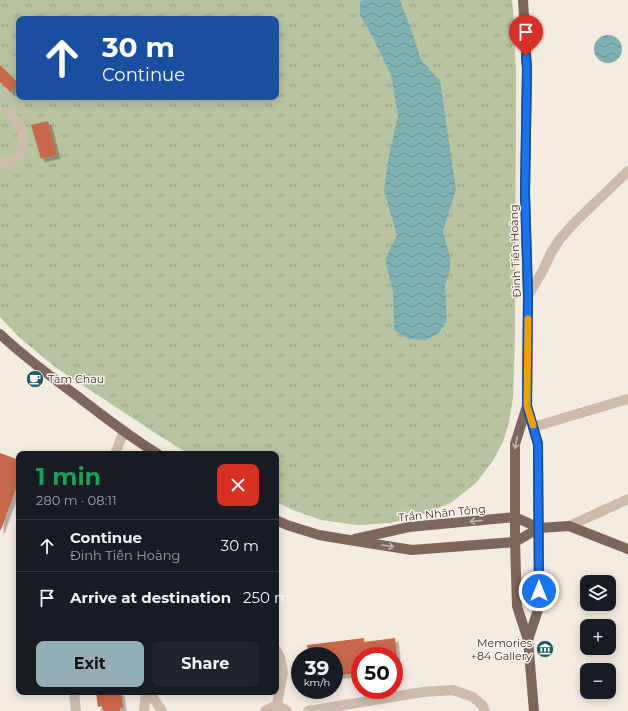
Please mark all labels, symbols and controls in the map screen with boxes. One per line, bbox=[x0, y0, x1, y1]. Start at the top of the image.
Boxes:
pin bbox=[509, 15, 543, 56]
icon: arrive bbox=[515, 21, 537, 43]
text: 30 m bbox=[102, 30, 175, 64]
icon: ahead bbox=[36, 32, 88, 84]
text: Continue bbox=[102, 64, 185, 86]
street label: Đinh Tiên Hoàng bbox=[506, 204, 524, 298]
cafe icon: Tam Chau bbox=[25, 369, 45, 389]
place label: Tam Chau bbox=[48, 372, 104, 386]
one-way arrow bbox=[512, 437, 520, 450]
text: 1 min bbox=[36, 462, 101, 491]
button: close bbox=[217, 464, 259, 506]
text: 280 m · 08:11 bbox=[36, 492, 117, 508]
street label: Trần Nhân Tông bbox=[398, 501, 486, 525]
one-way arrow bbox=[470, 517, 483, 524]
text: Continue bbox=[70, 528, 142, 547]
icon: ahead bbox=[36, 535, 58, 557]
text: 30 m bbox=[221, 536, 259, 555]
one-way arrow bbox=[381, 542, 394, 550]
text: Đinh Tiên Hoàng bbox=[70, 547, 180, 563]
position arrow bbox=[518, 570, 560, 612]
map controls bbox=[580, 575, 616, 699]
button: layers bbox=[580, 575, 616, 611]
icon: arrive bbox=[36, 587, 58, 609]
text: Arrive at destination bbox=[70, 588, 231, 607]
text: 250 m bbox=[243, 588, 290, 607]
button: + bbox=[580, 619, 616, 655]
place label: Memories +84 Gallery bbox=[471, 636, 533, 663]
museum icon: Memories +84 Gallery bbox=[535, 639, 555, 659]
button: Exit bbox=[36, 641, 144, 687]
button: Share bbox=[152, 641, 259, 687]
speed limit sign: 50 bbox=[351, 647, 403, 699]
text: 39 bbox=[305, 656, 329, 680]
button: − bbox=[580, 663, 616, 699]
text: km/h bbox=[304, 676, 330, 689]

